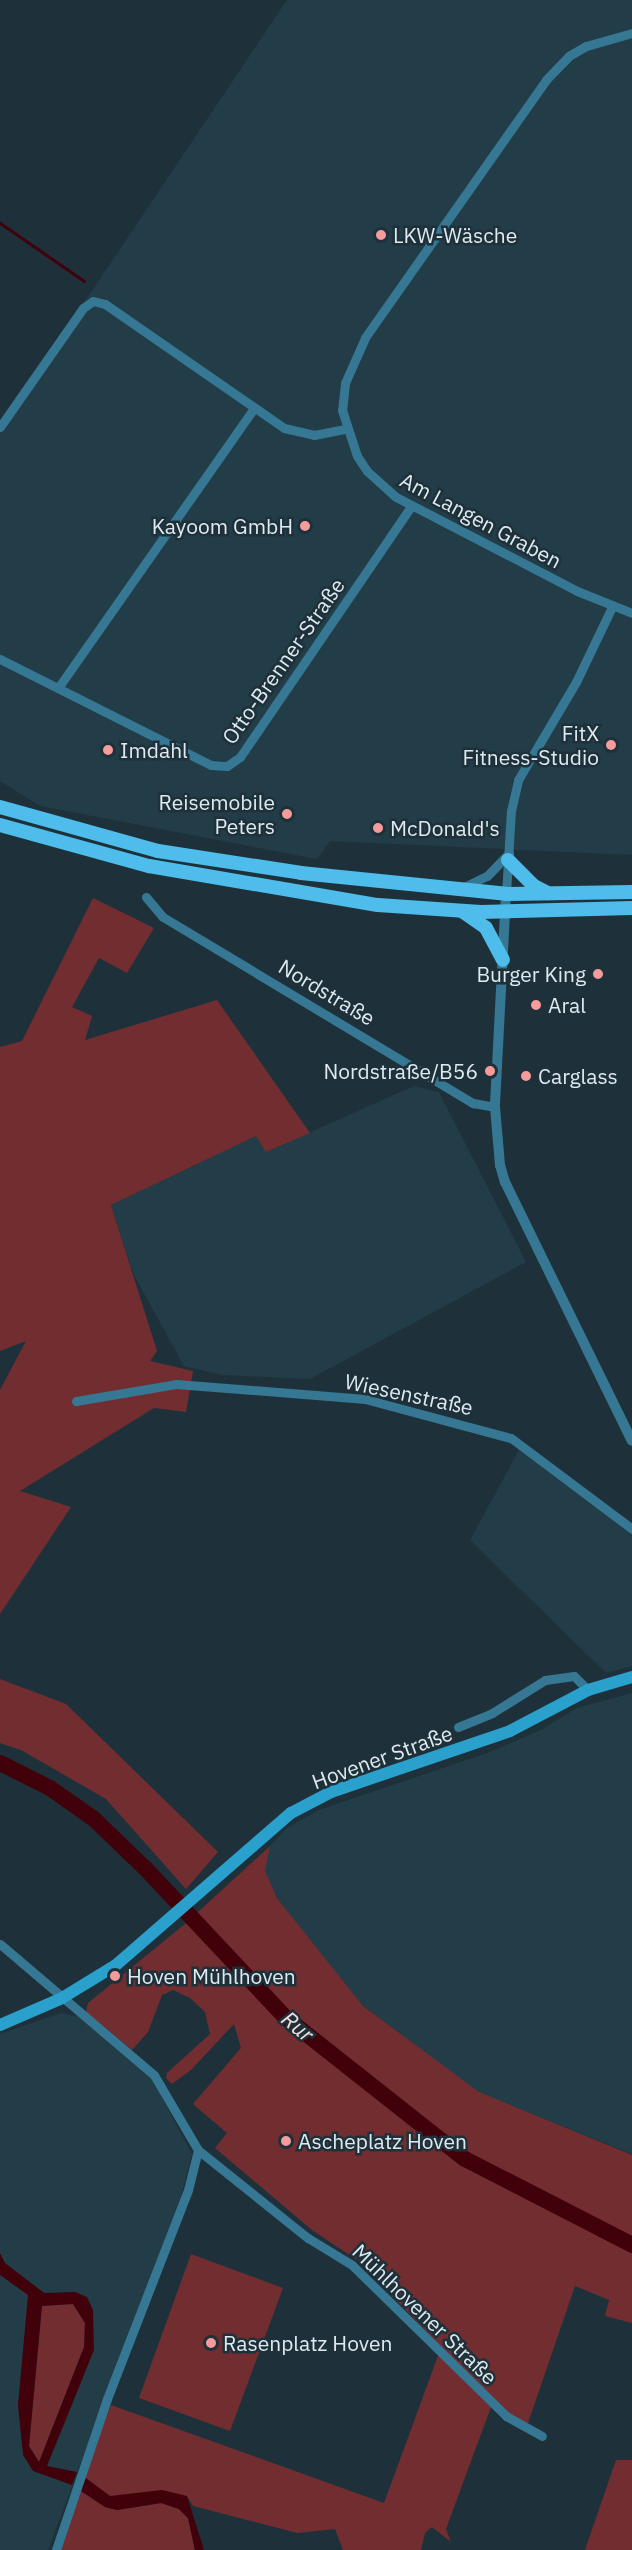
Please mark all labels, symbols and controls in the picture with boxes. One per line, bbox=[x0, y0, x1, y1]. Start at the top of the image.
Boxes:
place label: LKW-Wäsche bbox=[393, 222, 517, 248]
marker: LKW-Wäsche bbox=[374, 228, 388, 242]
street label: Am Langen Graben bbox=[396, 467, 566, 573]
place label: Kayoom GmbH bbox=[152, 513, 293, 539]
marker: Kayoom GmbH bbox=[298, 519, 312, 533]
street label: Otto-Brenner-Straße bbox=[216, 573, 350, 749]
place label: FitX Fitness-Studio bbox=[462, 720, 599, 770]
place label: Imdahl bbox=[120, 737, 188, 763]
marker: FitX Fitness-Studio bbox=[604, 738, 618, 752]
marker: Imdahl bbox=[101, 743, 115, 757]
place label: Reisemobile Peters bbox=[159, 789, 275, 839]
marker: Reisemobile Peters bbox=[280, 807, 294, 821]
place label: McDonald's bbox=[390, 815, 500, 841]
marker: McDonald's bbox=[371, 821, 385, 835]
street label: Nordstraße bbox=[274, 953, 380, 1031]
place label: Burger King bbox=[476, 961, 586, 987]
marker: Burger King bbox=[591, 967, 605, 981]
place label: Aral bbox=[548, 992, 586, 1018]
marker: Aral bbox=[529, 998, 543, 1012]
place label: Nordstraße/B56 bbox=[323, 1058, 478, 1084]
place label: Carglass bbox=[538, 1063, 618, 1089]
marker: Nordstraße/B56 bbox=[483, 1064, 497, 1078]
marker: Carglass bbox=[519, 1069, 533, 1083]
street label: Wiesenstraße bbox=[343, 1368, 475, 1420]
street label: Hovener Straße bbox=[308, 1720, 456, 1794]
place label: Hoven Mühlhoven bbox=[127, 1963, 296, 1989]
marker: Hoven Mühlhoven bbox=[108, 1969, 122, 1983]
water label: Rur bbox=[277, 2005, 319, 2047]
place label: Ascheplatz Hoven bbox=[298, 2128, 467, 2154]
marker: Ascheplatz Hoven bbox=[279, 2134, 293, 2148]
street label: Mühlhovener Straße bbox=[347, 2238, 503, 2390]
place label: Rasenplatz Hoven bbox=[223, 2330, 392, 2356]
marker: Rasenplatz Hoven bbox=[204, 2336, 218, 2350]

